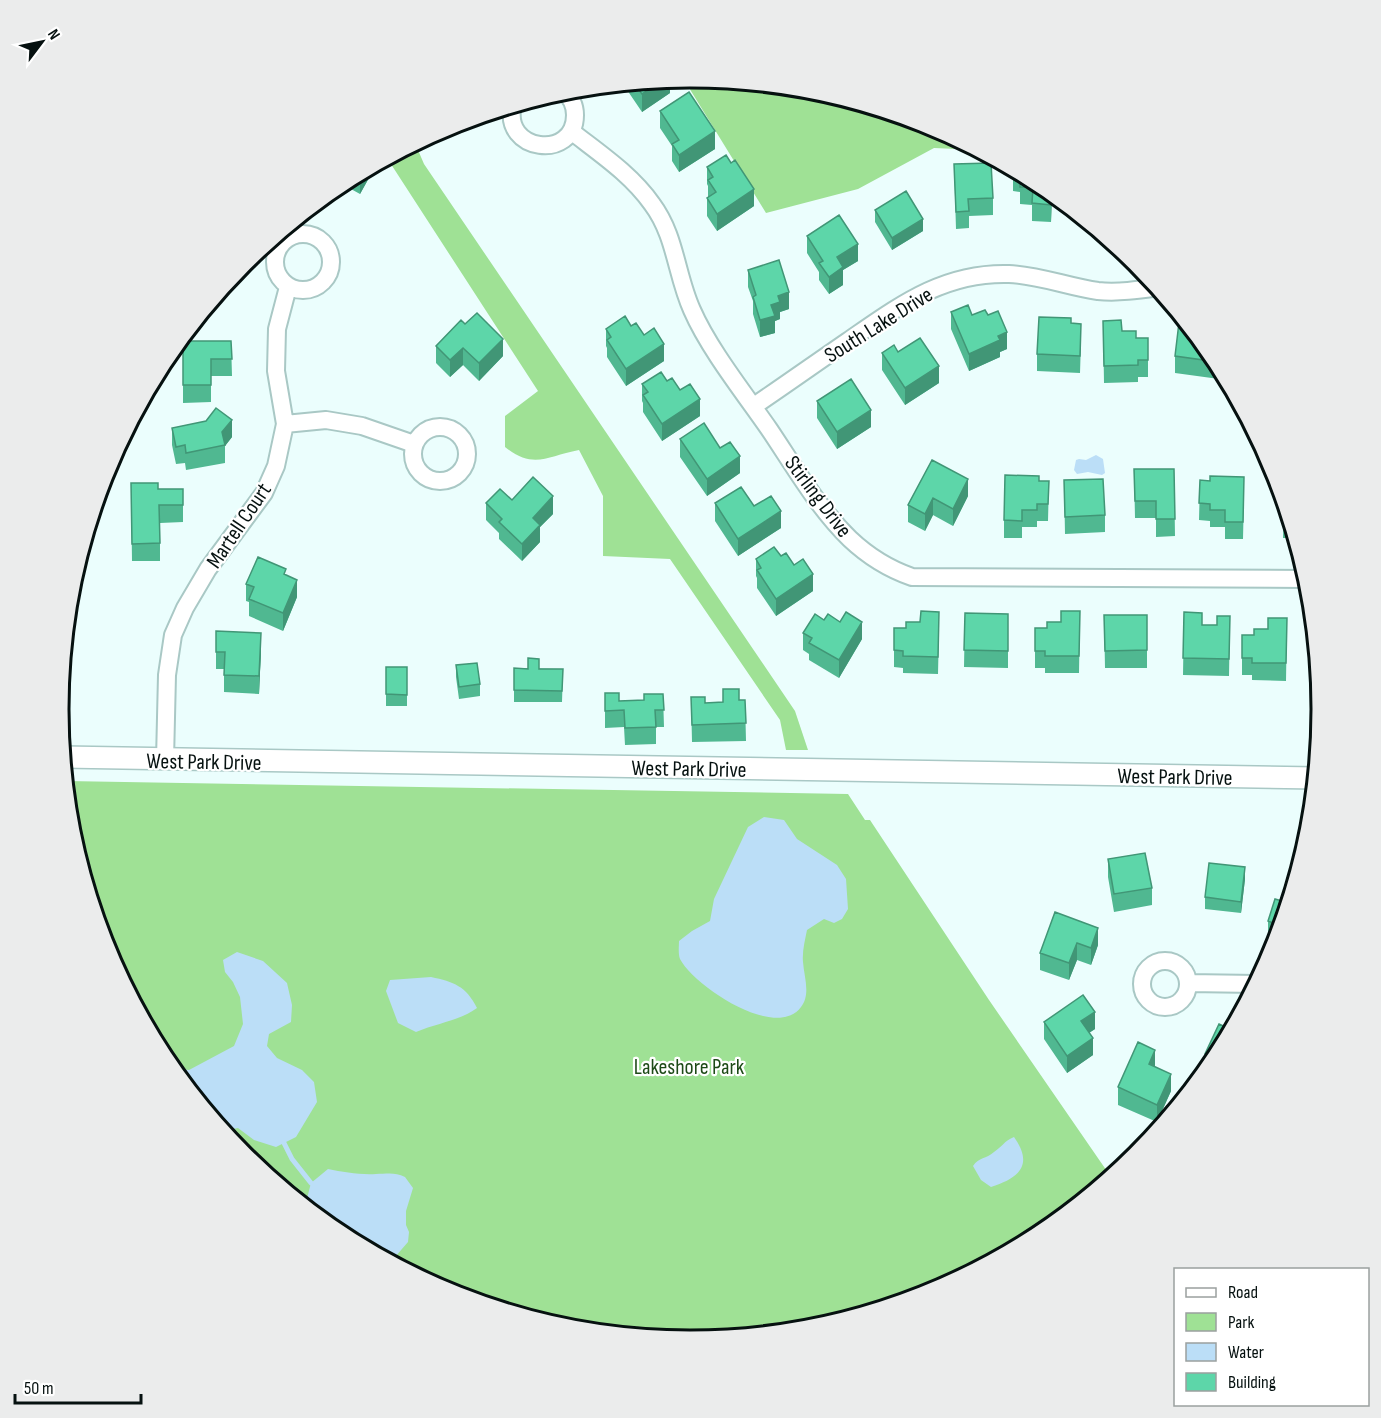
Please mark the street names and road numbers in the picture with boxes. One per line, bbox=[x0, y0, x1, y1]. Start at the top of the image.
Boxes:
street label: South Lake Drive bbox=[820, 281, 938, 369]
street label: Stirling Drive bbox=[778, 451, 857, 543]
street label: Martell Court bbox=[201, 478, 278, 574]
street label: West Park Drive bbox=[146, 748, 262, 777]
street label: West Park Drive bbox=[631, 755, 747, 784]
street label: West Park Drive bbox=[1117, 763, 1233, 792]

